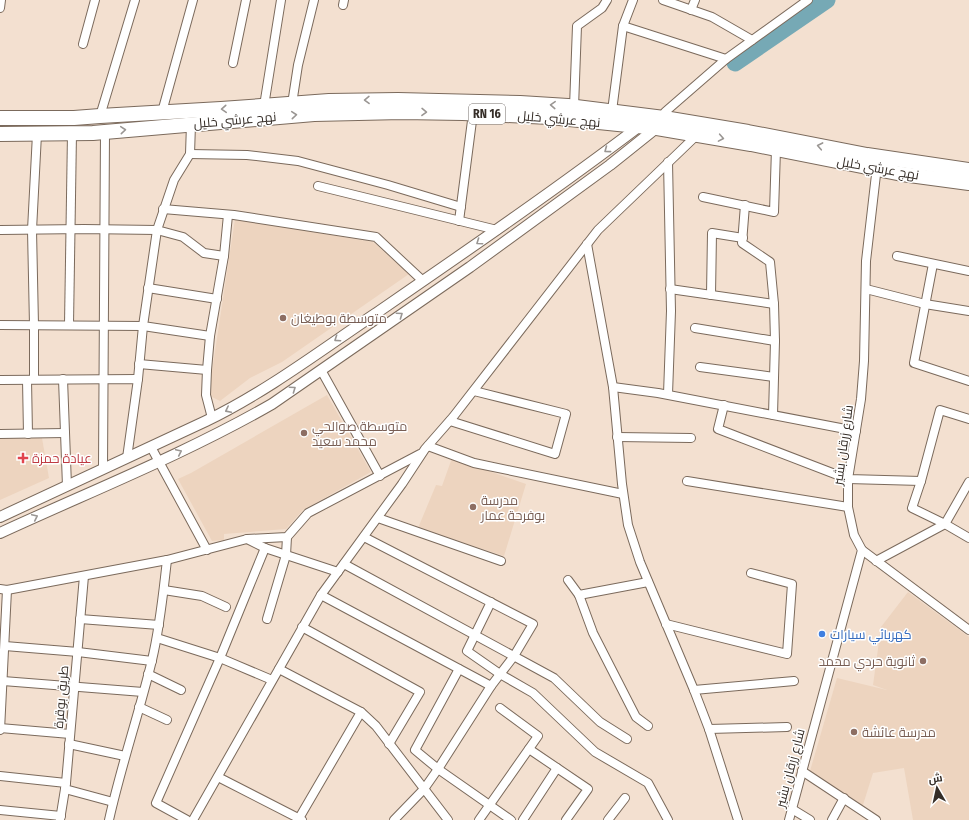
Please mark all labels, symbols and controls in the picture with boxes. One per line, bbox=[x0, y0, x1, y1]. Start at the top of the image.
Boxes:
one-way arrow bbox=[364, 96, 370, 105]
one-way arrow bbox=[550, 101, 556, 110]
one-way arrow bbox=[221, 104, 227, 113]
road number: RN 16 bbox=[469, 104, 505, 124]
one-way arrow bbox=[421, 108, 427, 116]
street label: نهج عرشي خليل bbox=[517, 108, 601, 133]
street label: نهج عرشي خليل bbox=[193, 109, 277, 134]
one-way arrow bbox=[291, 111, 297, 120]
one-way arrow bbox=[120, 126, 126, 135]
one-way arrow bbox=[717, 134, 724, 142]
one-way arrow bbox=[817, 143, 823, 151]
one-way arrow bbox=[605, 145, 612, 152]
street label: نهج عرشي خليل bbox=[835, 153, 920, 186]
one-way arrow bbox=[476, 237, 483, 245]
place label: متوسطة بوطيغان bbox=[291, 311, 387, 326]
one-way arrow bbox=[396, 312, 403, 320]
marker: متوسطة بوطيغان bbox=[278, 313, 288, 323]
one-way arrow bbox=[334, 334, 341, 342]
one-way arrow bbox=[289, 386, 296, 394]
street label: شارع زرقان بشير bbox=[830, 404, 857, 487]
one-way arrow bbox=[225, 405, 232, 413]
place label: متوسطة صوالحي محمد سعيد bbox=[312, 419, 407, 449]
marker: متوسطة صوالحي محمد سعيد bbox=[299, 428, 309, 438]
one-way arrow bbox=[175, 449, 183, 457]
place label: عيادة حمزة bbox=[32, 451, 92, 466]
marker: عيادة حمزة bbox=[17, 452, 29, 464]
place label: مدرسة بوفرحة عمار bbox=[480, 493, 545, 523]
marker: مدرسة بوفرحة عمار bbox=[468, 502, 478, 512]
one-way arrow bbox=[32, 513, 39, 521]
place label: كهربائي سيارات bbox=[830, 627, 912, 645]
marker: كهربائي سيارات bbox=[817, 629, 827, 639]
place label: ثانوية حردي محمد bbox=[819, 654, 916, 672]
marker: ثانوية حردي محمد bbox=[918, 656, 928, 666]
street label: طريق بوقرة bbox=[51, 665, 71, 729]
place label: مدرسة عائشة bbox=[862, 725, 936, 740]
street label: شارع زرقان بشير bbox=[772, 727, 809, 810]
marker: مدرسة عائشة bbox=[849, 727, 859, 737]
north arrow bbox=[917, 768, 957, 808]
text: ش bbox=[928, 771, 944, 786]

